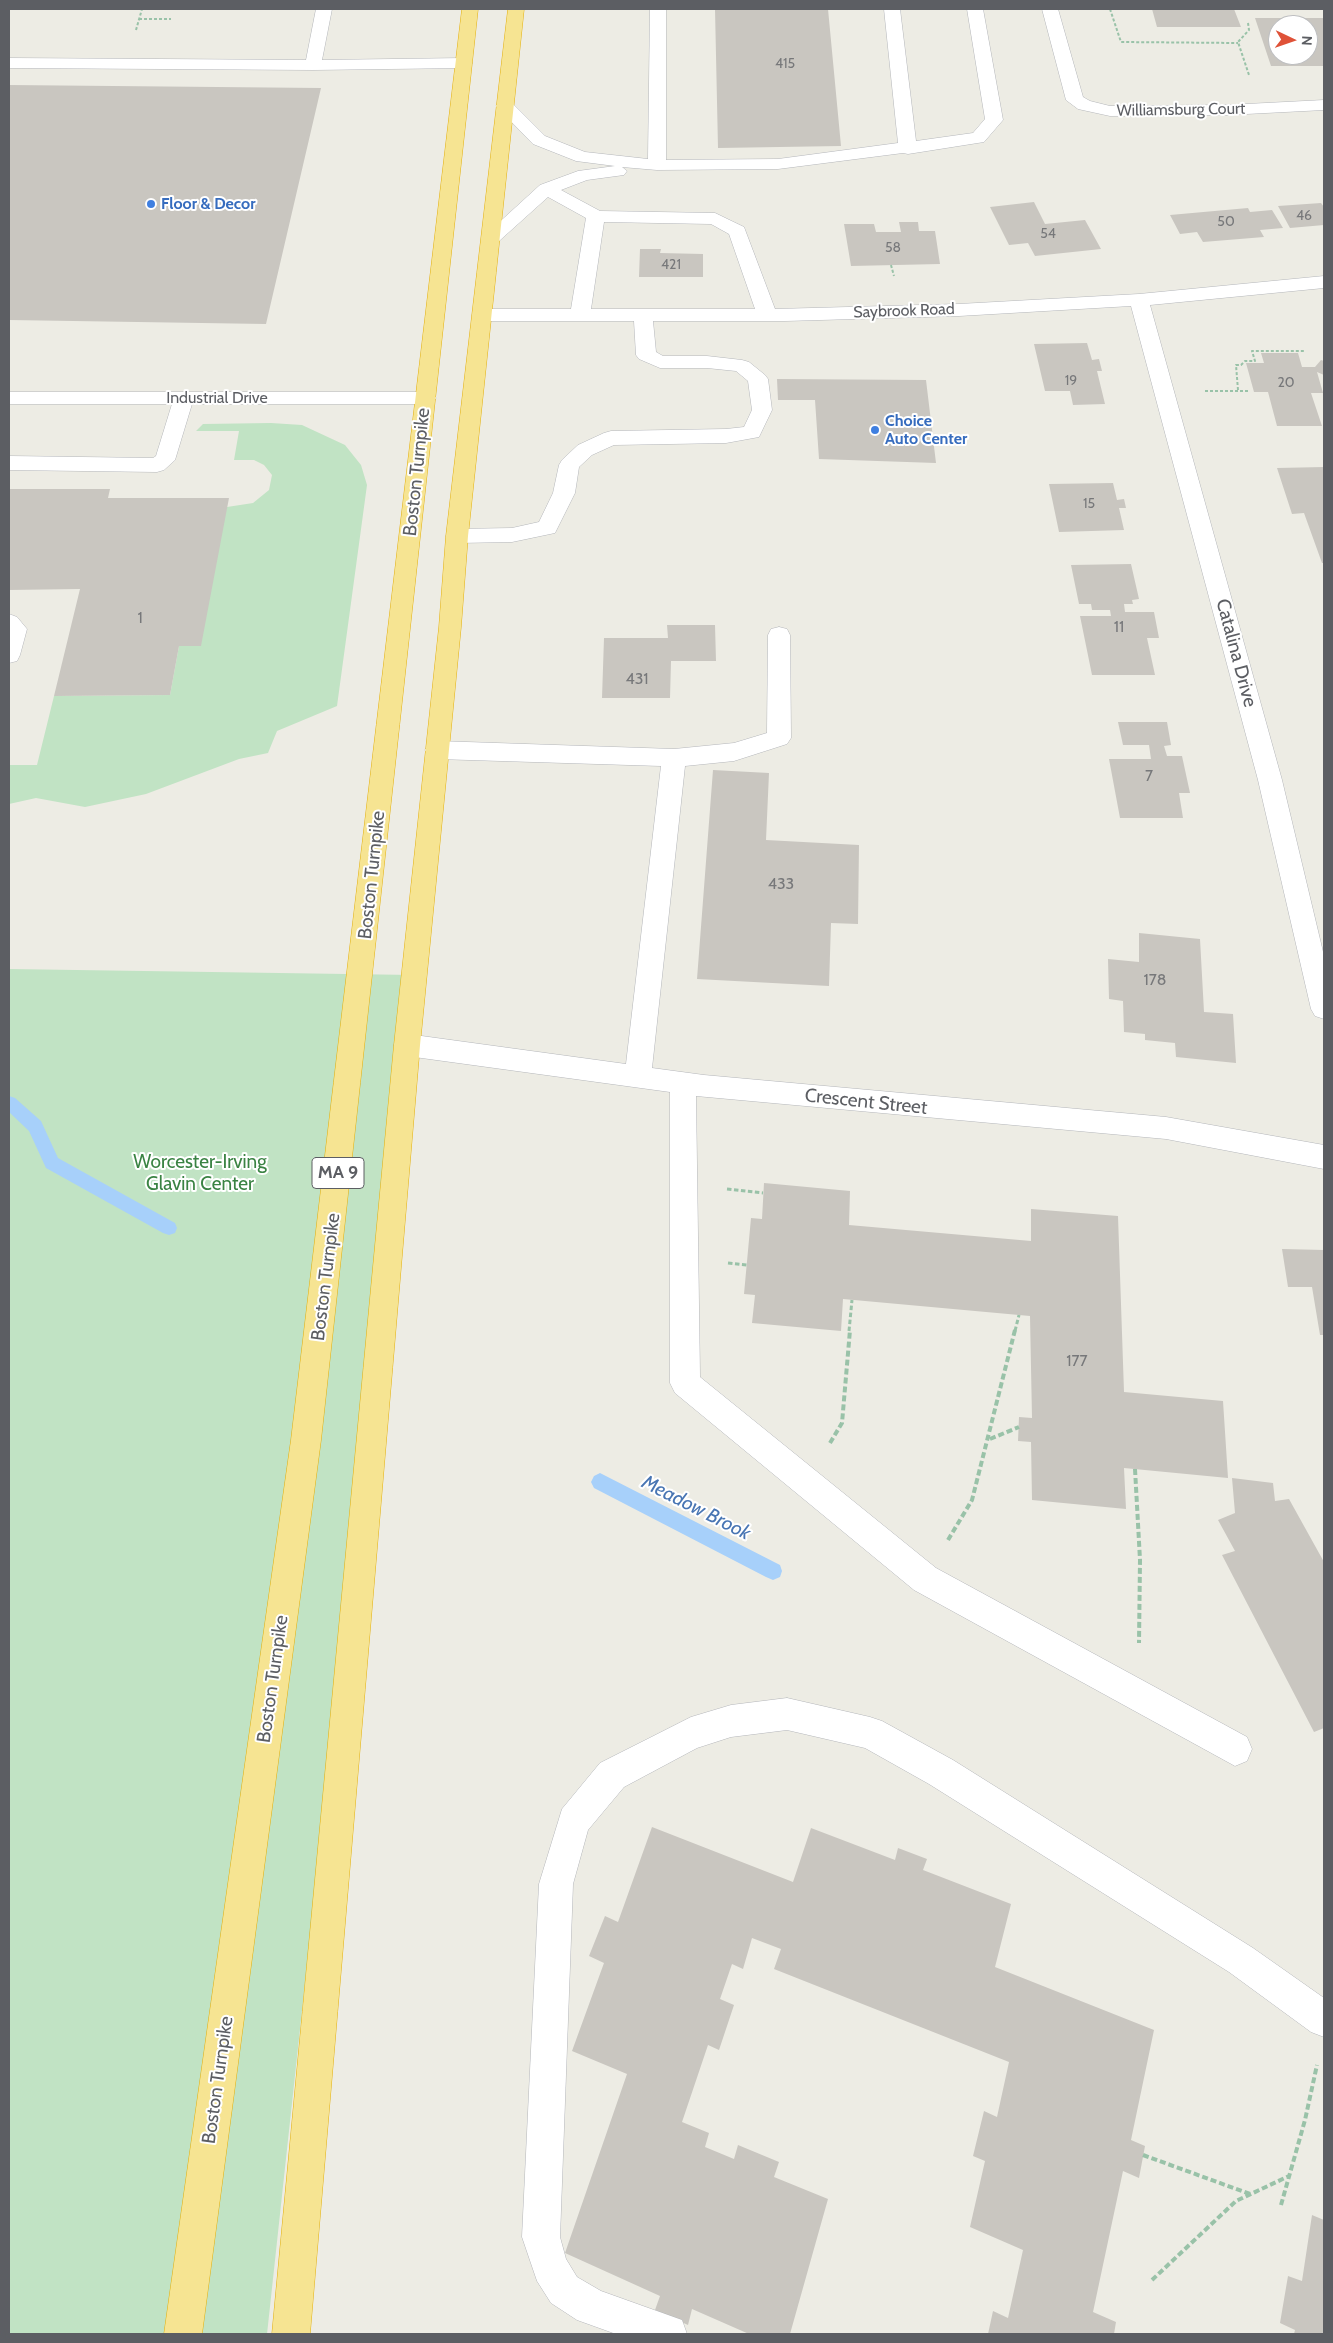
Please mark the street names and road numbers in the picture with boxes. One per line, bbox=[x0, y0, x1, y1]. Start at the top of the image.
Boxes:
street label: Williamsburg Court bbox=[1116, 99, 1246, 121]
street label: Saybrook Road bbox=[853, 300, 955, 322]
street label: Industrial Drive bbox=[166, 388, 268, 408]
street label: Boston Turnpike bbox=[399, 407, 435, 537]
street label: Catalina Drive bbox=[1211, 596, 1261, 710]
street label: Boston Turnpike bbox=[354, 810, 390, 940]
street label: Crescent Street bbox=[804, 1084, 928, 1120]
road number: MA 9 bbox=[312, 1158, 364, 1188]
street label: Boston Turnpike bbox=[307, 1212, 345, 1342]
street label: Boston Turnpike bbox=[253, 1614, 293, 1744]
street label: Boston Turnpike bbox=[198, 2015, 238, 2145]

